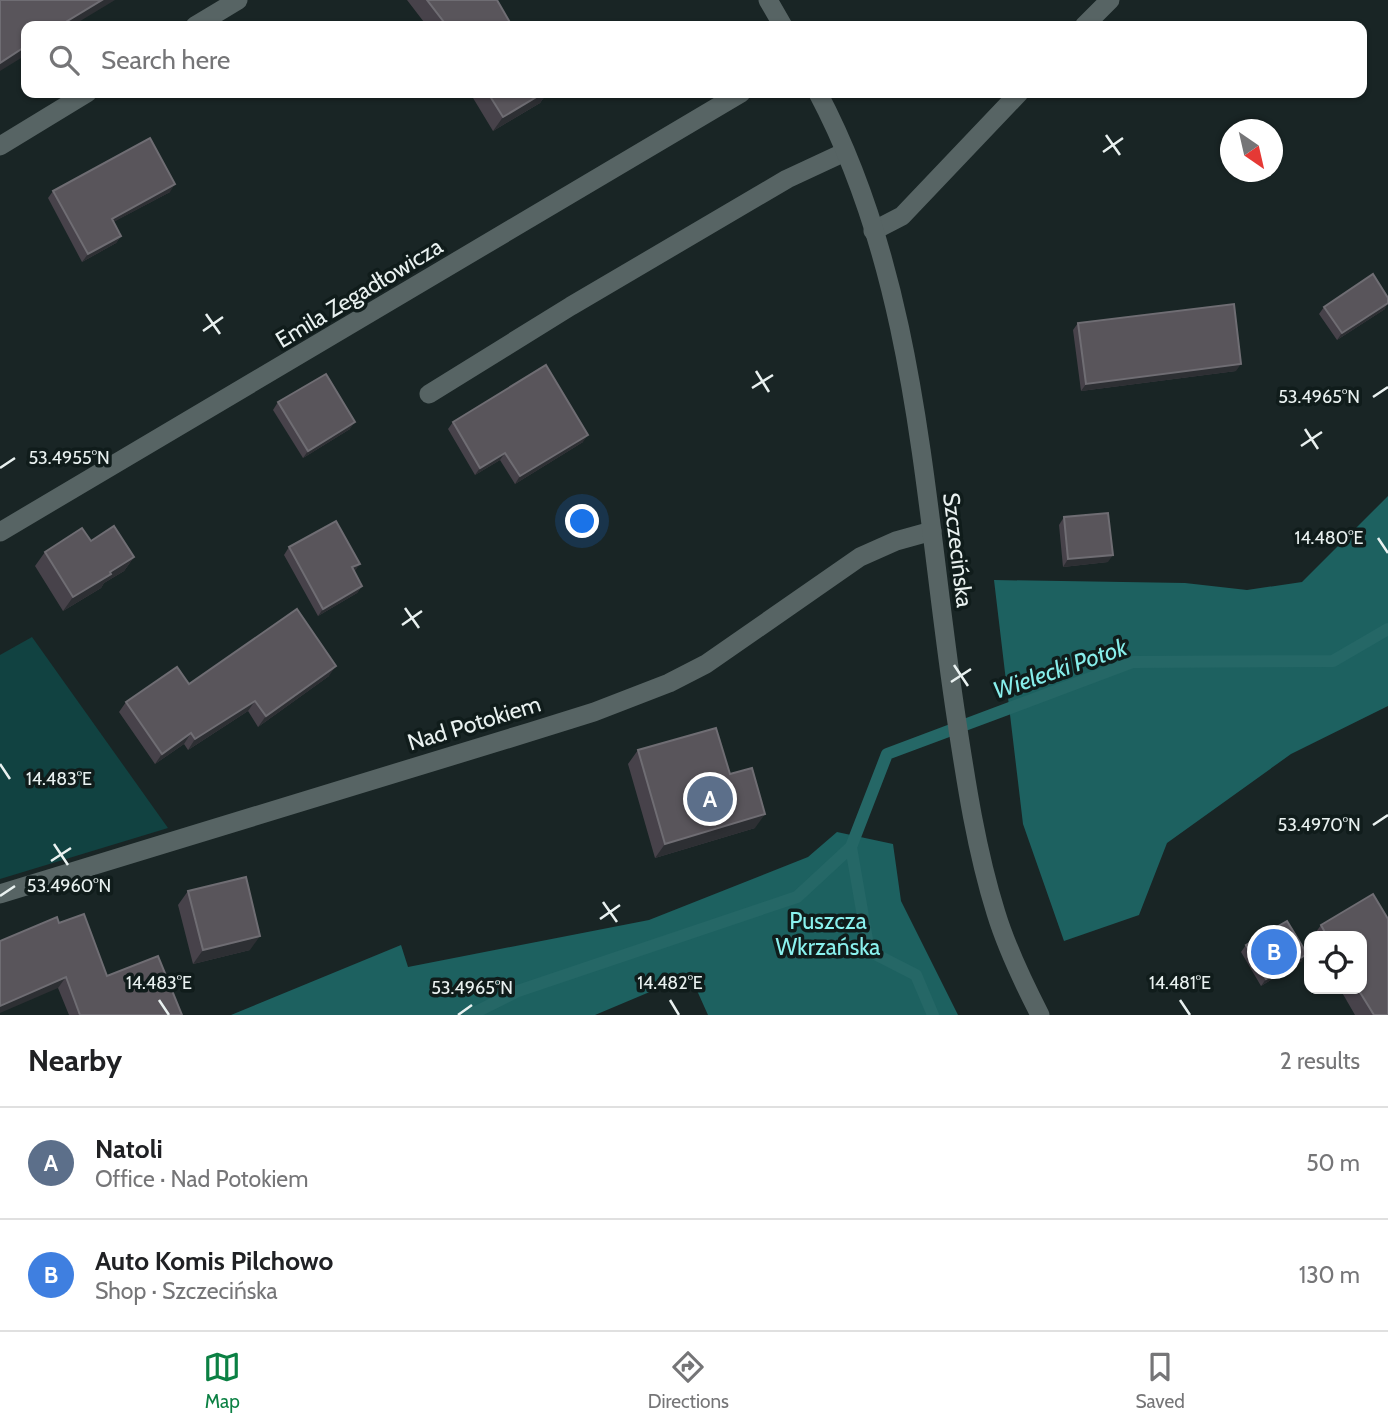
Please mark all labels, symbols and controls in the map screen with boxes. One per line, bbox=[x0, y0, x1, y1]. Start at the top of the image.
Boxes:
search box bbox=[21, 21, 1367, 98]
icon: search bbox=[45, 41, 83, 79]
text: Search here bbox=[101, 44, 230, 76]
north arrow bbox=[1220, 119, 1283, 182]
street label: Emila Zegadłowicza bbox=[270, 232, 448, 354]
text: 53.4965°N bbox=[1278, 386, 1360, 408]
text: 53.4955°N bbox=[28, 447, 110, 469]
street label: Szczecińska bbox=[937, 491, 979, 609]
your location bbox=[565, 504, 599, 538]
text: 14.480°E bbox=[1295, 527, 1363, 549]
water label: Wielecki Potok bbox=[989, 632, 1131, 705]
street label: Nad Potokiem bbox=[404, 689, 544, 757]
text: 14.483°E bbox=[26, 768, 92, 790]
pin: A bbox=[687, 773, 733, 825]
text: 53.4970°N bbox=[1277, 814, 1361, 836]
text: 53.4960°N bbox=[27, 875, 111, 897]
park label: Puszcza Wkrzańska bbox=[776, 907, 880, 961]
pin: B bbox=[1251, 926, 1297, 978]
map controls bbox=[1304, 931, 1367, 994]
button: locate bbox=[1304, 931, 1367, 994]
text: 14.483°E bbox=[126, 972, 192, 994]
text: 14.482°E bbox=[637, 972, 703, 994]
text: 14.481°E bbox=[1149, 972, 1211, 994]
text: 53.4965°N bbox=[431, 977, 513, 999]
text: Nearby bbox=[28, 1042, 122, 1079]
text: 2 results bbox=[1280, 1047, 1360, 1075]
text: Natoli bbox=[95, 1133, 163, 1165]
text: A bbox=[44, 1149, 58, 1177]
text: 50 m bbox=[1306, 1149, 1360, 1177]
text: Office · Nad Potokiem bbox=[95, 1165, 308, 1193]
text: Auto Komis Pilchowo bbox=[95, 1245, 333, 1277]
text: B bbox=[44, 1261, 58, 1289]
text: 130 m bbox=[1299, 1261, 1360, 1289]
text: Shop · Szczecińska bbox=[95, 1277, 278, 1305]
tab: Map bbox=[203, 1348, 241, 1413]
tab: Directions bbox=[648, 1348, 729, 1413]
tab: Saved bbox=[1135, 1348, 1185, 1413]

